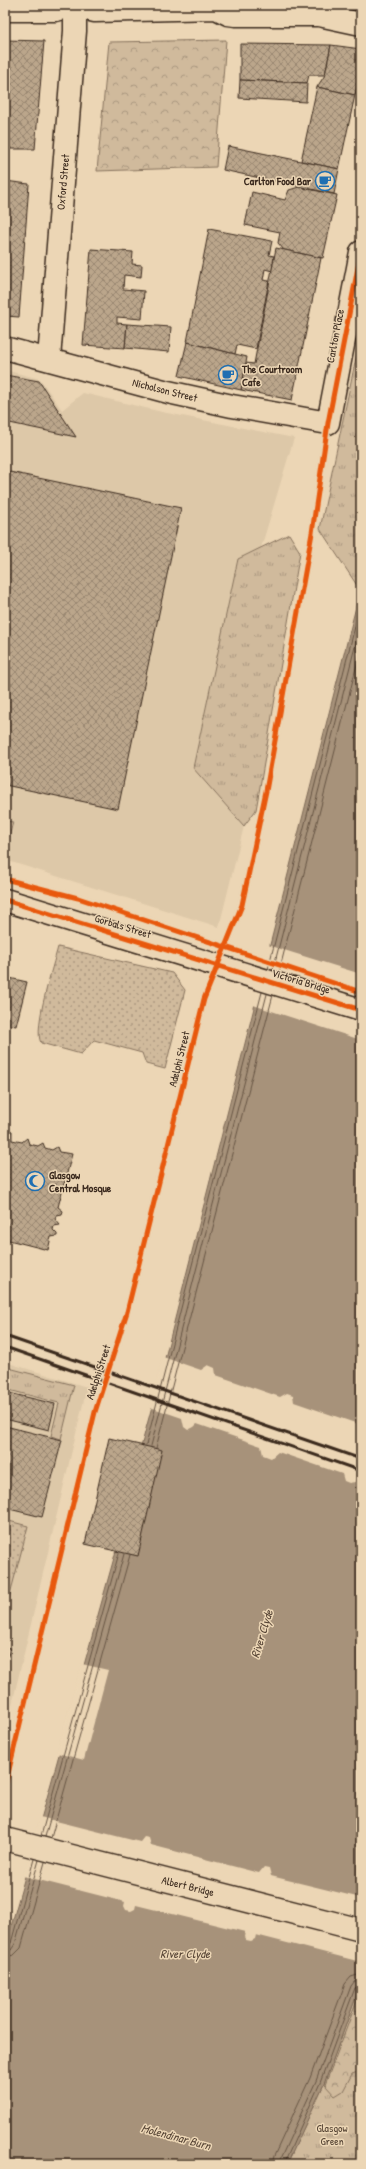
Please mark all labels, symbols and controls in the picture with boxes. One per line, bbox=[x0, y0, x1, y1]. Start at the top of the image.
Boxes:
street label: Oxford Street bbox=[54, 153, 72, 211]
cafe icon: Carlton Food Bar bbox=[314, 170, 336, 192]
place label: Carlton Food Bar bbox=[244, 174, 312, 188]
street label: Carlton Place bbox=[323, 307, 347, 364]
place label: The Courtroom Cafe bbox=[241, 362, 303, 389]
cafe icon: The Courtroom Cafe bbox=[217, 364, 239, 386]
street label: Nicholson Street bbox=[131, 375, 199, 405]
street label: Gorbals Street bbox=[93, 911, 153, 941]
street label: Victoria Bridge bbox=[270, 965, 333, 997]
street label: Adelphi Street bbox=[165, 1030, 193, 1088]
place label: Glasgow Central Mosque bbox=[49, 1168, 112, 1196]
mosque icon: Glasgow Central Mosque bbox=[24, 1170, 46, 1192]
street label: Adelphi Street bbox=[83, 1343, 114, 1401]
water label: River Clyde bbox=[246, 1607, 277, 1660]
street label: Albert Bridge bbox=[160, 1873, 216, 1899]
water label: River Clyde bbox=[160, 1945, 211, 1962]
water label: Molendinar Burn bbox=[140, 2119, 214, 2154]
park label: Glasgow Green bbox=[316, 2121, 348, 2148]

